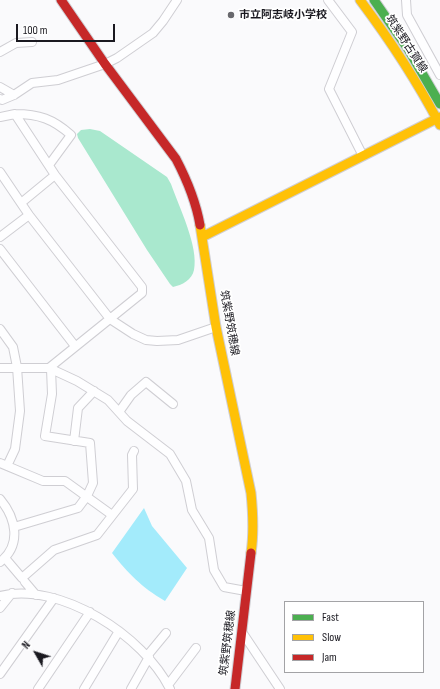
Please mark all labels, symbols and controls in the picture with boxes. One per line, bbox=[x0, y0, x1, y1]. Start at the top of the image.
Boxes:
place label: 市立阿志岐小学校 bbox=[239, 8, 327, 22]
marker: 市立阿志岐小学校 bbox=[226, 10, 236, 20]
street label: 筑紫野古賀線 bbox=[382, 13, 430, 75]
scale bar bbox=[18, 16, 117, 42]
text: 100 m bbox=[23, 23, 48, 38]
street label: 筑紫野筑穂線 bbox=[217, 289, 241, 357]
legend bbox=[284, 601, 424, 673]
street label: 筑紫野筑穂線 bbox=[217, 609, 239, 677]
text: Fast bbox=[322, 610, 339, 625]
text: Slow bbox=[322, 630, 341, 645]
north arrow bbox=[16, 633, 56, 673]
text: N bbox=[19, 639, 33, 652]
text: Jam bbox=[322, 650, 337, 665]

